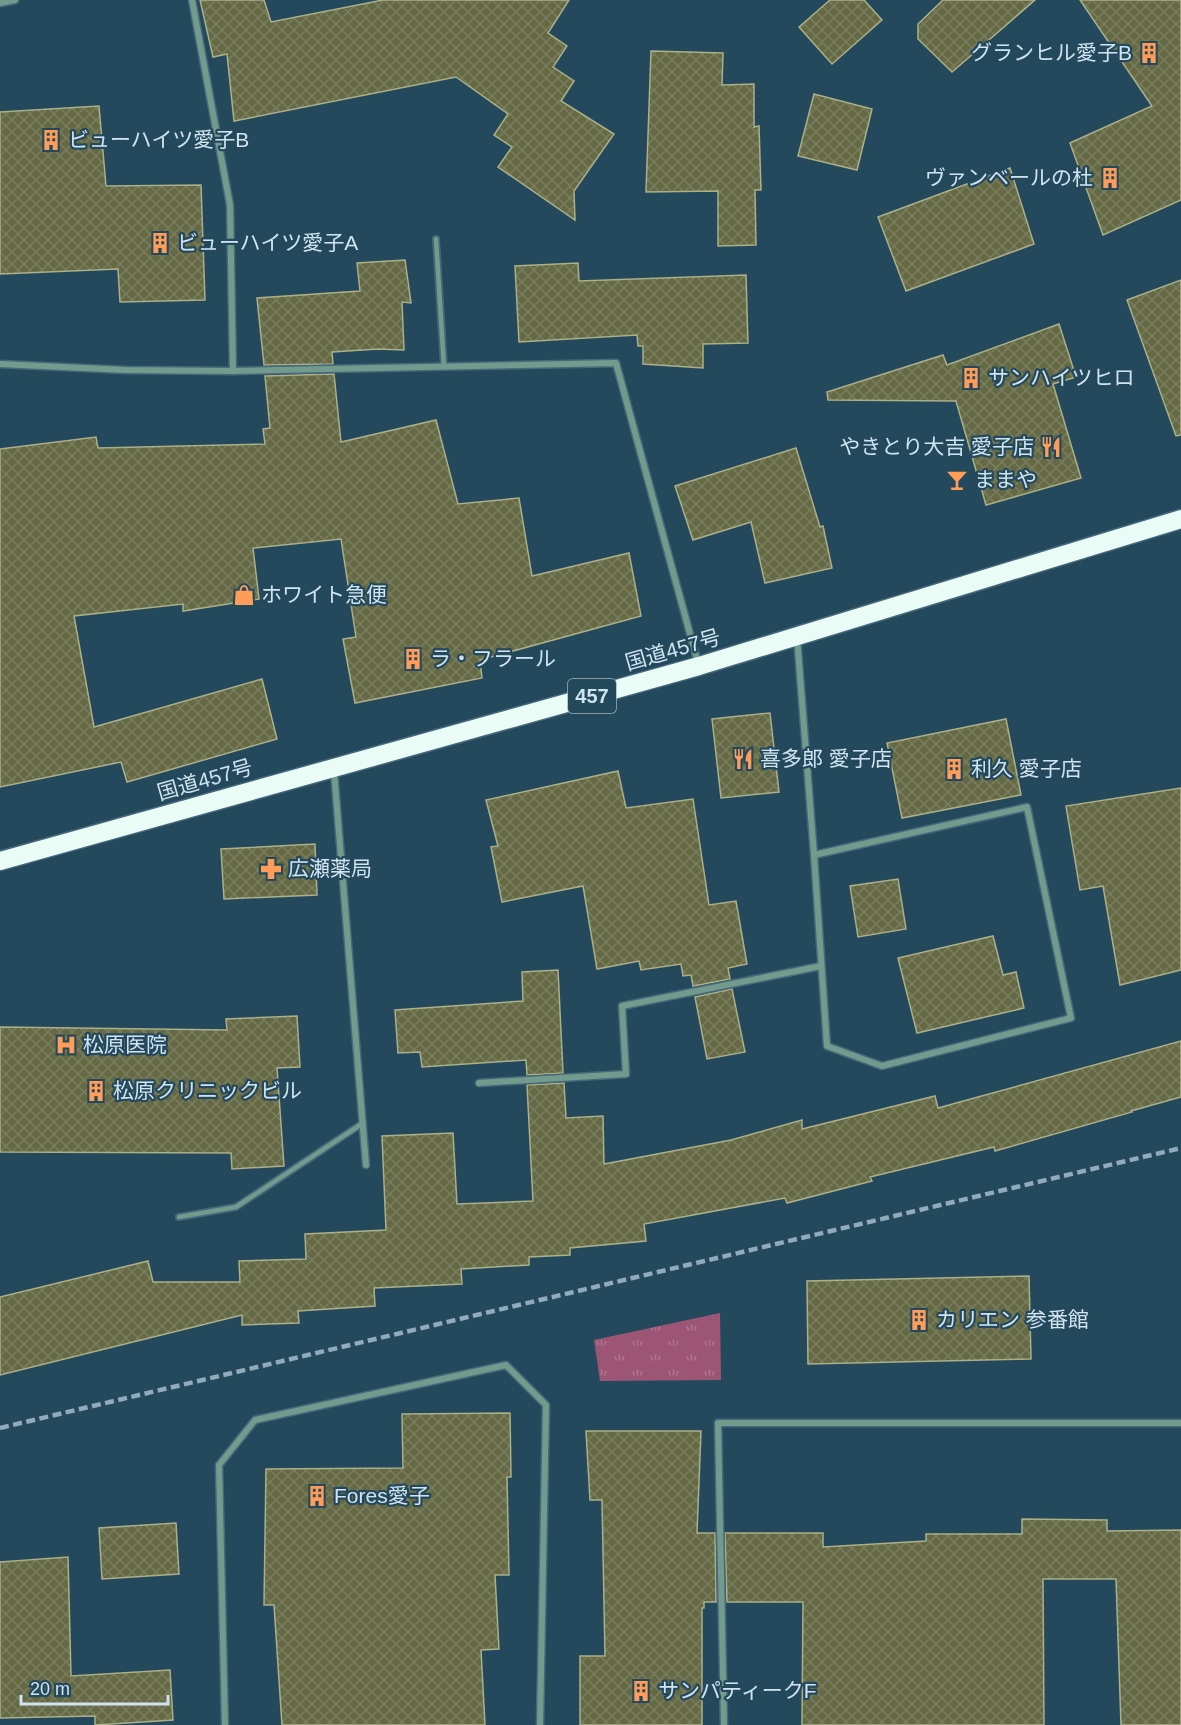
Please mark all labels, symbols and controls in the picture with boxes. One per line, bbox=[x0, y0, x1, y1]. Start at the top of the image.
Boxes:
place label: グランヒル愛子B bbox=[971, 41, 1132, 64]
building icon: グランヒル愛子B bbox=[1137, 41, 1161, 65]
building icon: ビューハイツ愛子B bbox=[39, 128, 63, 152]
place label: ビューハイツ愛子B bbox=[68, 128, 249, 151]
place label: ヴァンベールの杜 bbox=[925, 166, 1093, 189]
building icon: ヴァンベールの杜 bbox=[1098, 166, 1122, 190]
building icon: ビューハイツ愛子A bbox=[148, 231, 172, 255]
place label: ビューハイツ愛子A bbox=[177, 231, 358, 254]
building icon: サンハイツヒロ bbox=[959, 366, 983, 390]
place label: サンハイツヒロ bbox=[988, 366, 1135, 389]
place label: やきとり大吉 愛子店 bbox=[839, 435, 1034, 458]
restaurant icon: やきとり大吉 愛子店 bbox=[1039, 435, 1063, 459]
bar icon: ままや bbox=[945, 468, 969, 492]
place label: ままや bbox=[974, 468, 1037, 491]
shop icon: ホワイト急便 bbox=[232, 583, 256, 607]
place label: ホワイト急便 bbox=[261, 583, 387, 606]
street label: 国道457号 bbox=[623, 625, 723, 674]
building icon: ラ・フラール bbox=[401, 647, 425, 671]
place label: ラ・フラール bbox=[430, 647, 556, 670]
road number: 457 bbox=[568, 679, 616, 713]
restaurant icon: 喜多郎 愛子店 bbox=[731, 747, 755, 771]
place label: 喜多郎 愛子店 bbox=[760, 747, 892, 770]
street label: 国道457号 bbox=[155, 755, 255, 804]
building icon: 利久 愛子店 bbox=[942, 757, 966, 781]
place label: 利久 愛子店 bbox=[971, 757, 1082, 780]
pharmacy icon: 広瀬薬局 bbox=[259, 857, 283, 881]
place label: 広瀬薬局 bbox=[288, 857, 372, 880]
hospital icon: 松原医院 bbox=[54, 1033, 78, 1057]
place label: 松原医院 bbox=[83, 1033, 167, 1056]
building icon: 松原クリニックビル bbox=[84, 1079, 108, 1103]
place label: 松原クリニックビル bbox=[113, 1079, 302, 1102]
building icon: カリエン 参番館 bbox=[907, 1308, 931, 1332]
place label: カリエン 参番館 bbox=[936, 1308, 1089, 1331]
building icon: Fores愛子 bbox=[305, 1484, 329, 1508]
place label: Fores愛子 bbox=[334, 1484, 430, 1507]
scale bar bbox=[21, 1668, 168, 1706]
text: 20 m bbox=[30, 1679, 70, 1699]
building icon: サンパティークF bbox=[629, 1679, 653, 1703]
place label: サンパティークF bbox=[658, 1679, 817, 1702]

